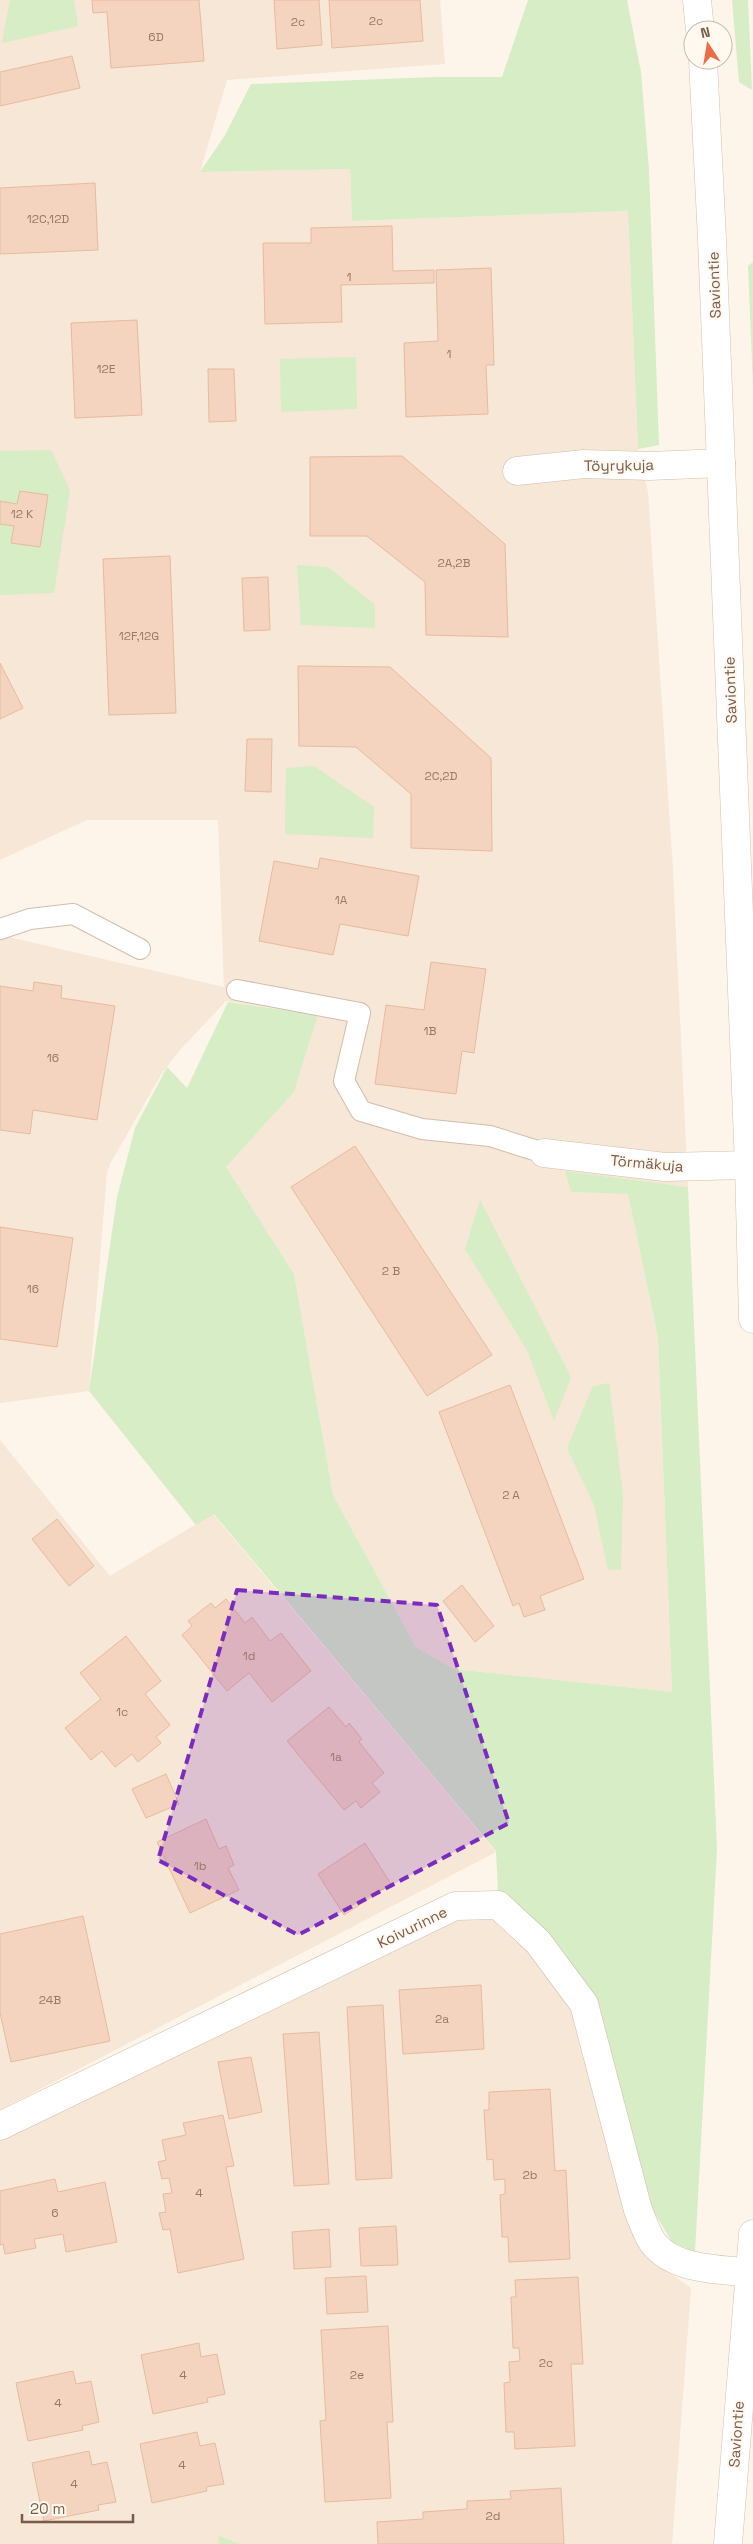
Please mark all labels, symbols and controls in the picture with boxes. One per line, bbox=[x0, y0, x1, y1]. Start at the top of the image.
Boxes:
house number: 2c bbox=[369, 13, 383, 29]
house number: 2c bbox=[291, 14, 305, 30]
north arrow bbox=[683, 20, 733, 70]
text: N bbox=[699, 23, 712, 42]
house number: 6D bbox=[148, 29, 164, 45]
house number: 12C,12D bbox=[27, 211, 69, 227]
street label: Saviontie bbox=[703, 251, 725, 319]
house number: 1 bbox=[346, 269, 352, 285]
house number: 1 bbox=[446, 346, 452, 362]
house number: 12E bbox=[96, 361, 116, 377]
street label: Töyrykuja bbox=[584, 455, 655, 475]
house number: 12 K bbox=[11, 506, 34, 522]
house number: 2A,2B bbox=[438, 555, 471, 571]
house number: 12F,12G bbox=[119, 628, 159, 644]
street label: Saviontie bbox=[719, 656, 741, 724]
house number: 2C,2D bbox=[424, 768, 458, 784]
house number: 1A bbox=[335, 892, 348, 908]
house number: 1B bbox=[424, 1023, 437, 1039]
house number: 16 bbox=[47, 1050, 59, 1066]
street label: Törmäkuja bbox=[610, 1150, 685, 1176]
house number: 2 B bbox=[382, 1263, 400, 1279]
house number: 16 bbox=[27, 1281, 39, 1297]
house number: 2 A bbox=[502, 1487, 520, 1503]
house number: 1d bbox=[243, 1648, 255, 1664]
house number: 1c bbox=[116, 1704, 128, 1720]
house number: 1a bbox=[330, 1749, 342, 1765]
house number: 1b bbox=[194, 1858, 207, 1874]
street label: Koivurinne bbox=[374, 1902, 450, 1952]
house number: 24B bbox=[39, 1992, 61, 2008]
house number: 2a bbox=[435, 2011, 449, 2027]
house number: 2b bbox=[523, 2167, 538, 2183]
house number: 4 bbox=[195, 2185, 203, 2201]
house number: 6 bbox=[51, 2205, 59, 2221]
house number: 2c bbox=[539, 2355, 553, 2371]
house number: 4 bbox=[179, 2367, 187, 2383]
house number: 2e bbox=[350, 2367, 364, 2383]
house number: 4 bbox=[54, 2395, 62, 2411]
street label: Saviontie bbox=[724, 2400, 748, 2468]
house number: 4 bbox=[178, 2457, 186, 2473]
house number: 4 bbox=[70, 2476, 78, 2492]
scale bar bbox=[22, 2492, 134, 2524]
text: 20 m bbox=[30, 2499, 65, 2518]
house number: 2d bbox=[486, 2508, 500, 2524]

